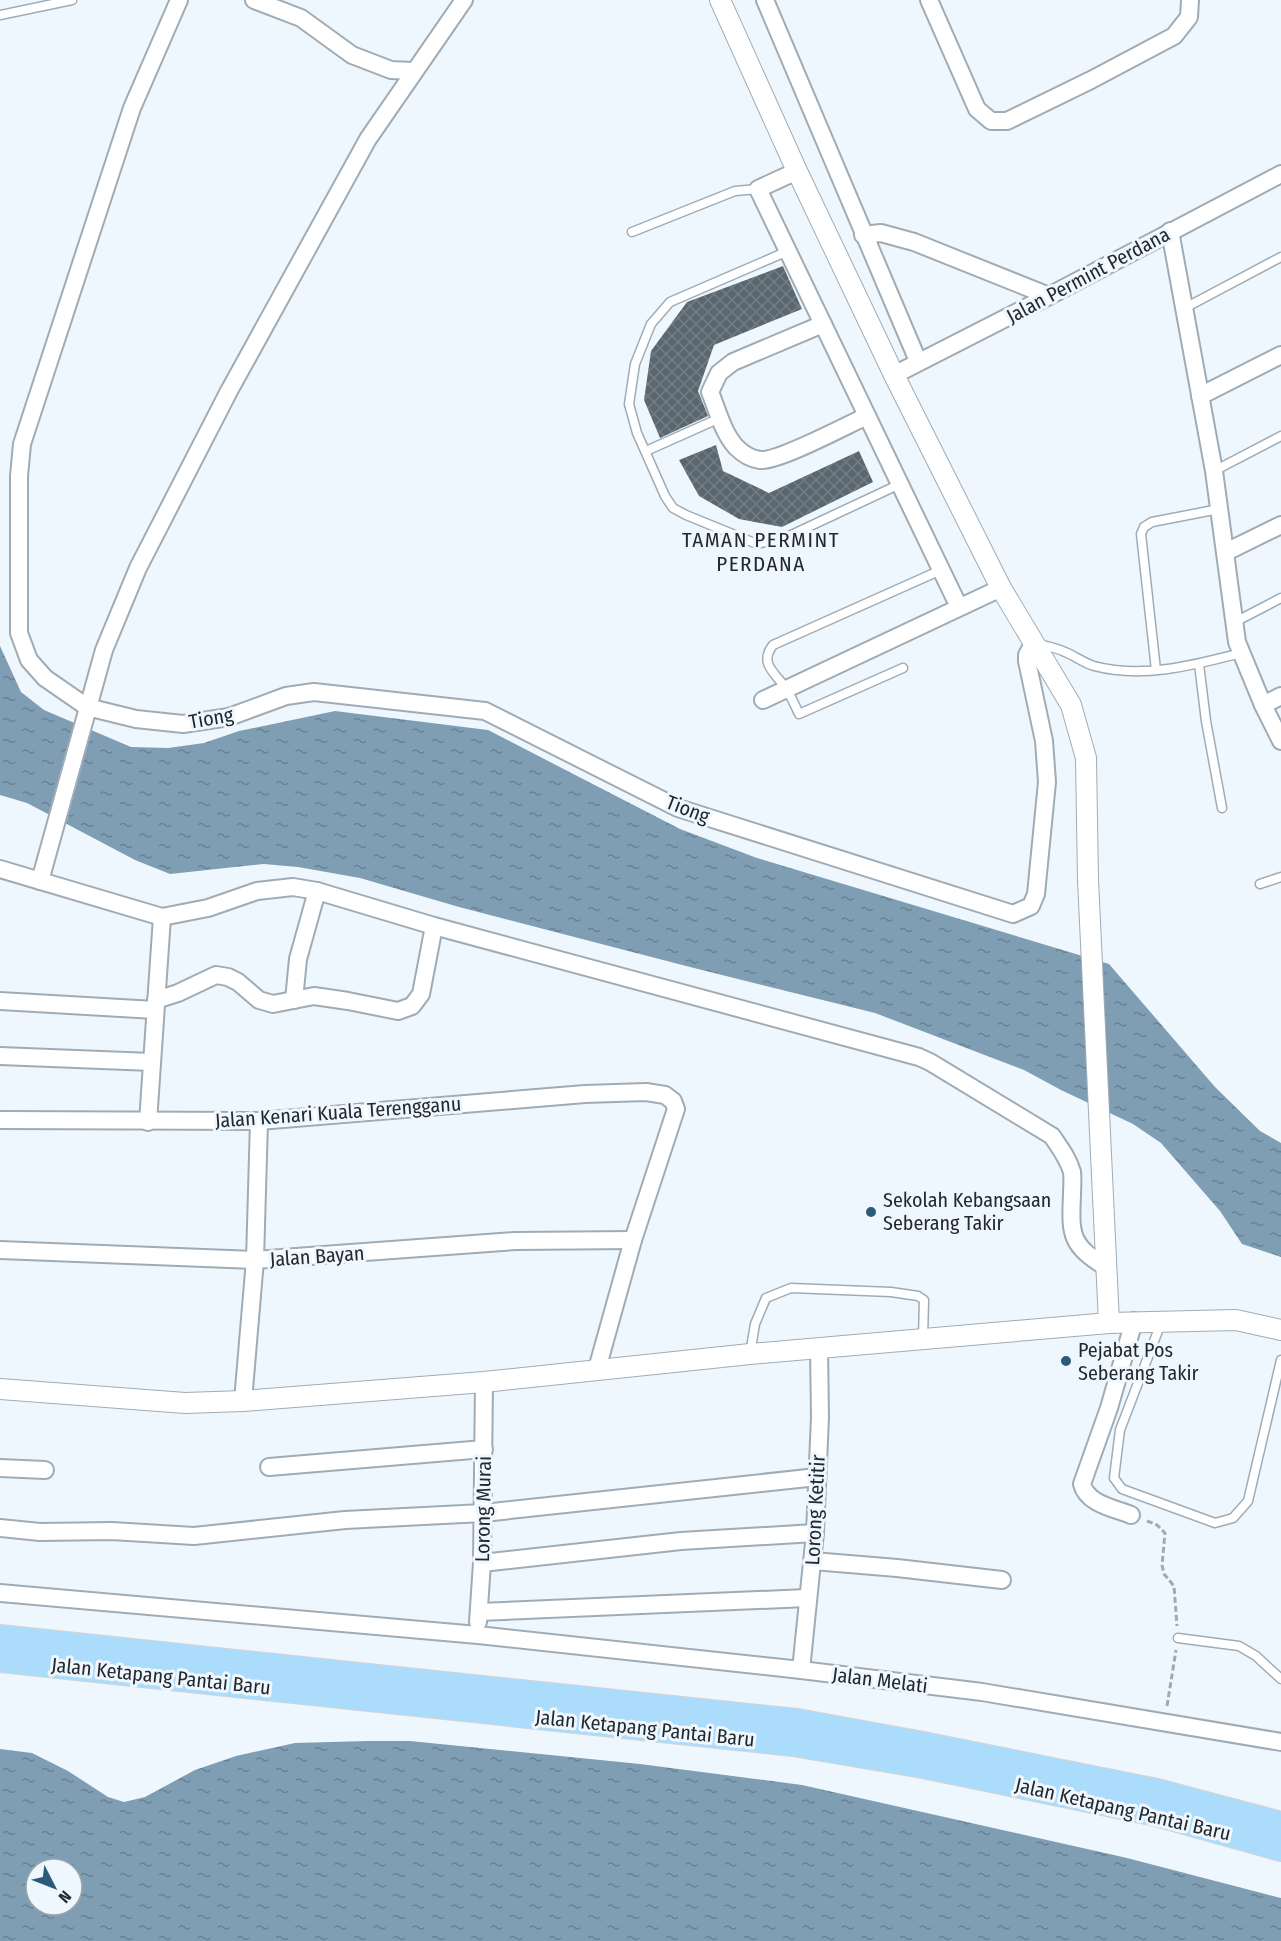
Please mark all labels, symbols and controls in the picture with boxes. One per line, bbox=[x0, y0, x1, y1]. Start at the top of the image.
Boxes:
street label: Jalan Permint Perdana bbox=[1002, 222, 1174, 328]
district label: TAMAN PERMINT PERDANA bbox=[682, 527, 840, 577]
street label: Tiong bbox=[187, 702, 236, 734]
street label: Tiong bbox=[663, 790, 714, 828]
street label: Jalan Kenari Kuala Terengganu bbox=[214, 1091, 462, 1133]
place label: Sekolah Kebangsaan Seberang Takir bbox=[883, 1188, 1051, 1235]
marker: Sekolah Kebangsaan Seberang Takir bbox=[864, 1205, 878, 1219]
street label: Jalan Bayan bbox=[269, 1241, 365, 1271]
place label: Pejabat Pos Seberang Takir bbox=[1078, 1338, 1199, 1385]
marker: Pejabat Pos Seberang Takir bbox=[1059, 1354, 1073, 1368]
street label: Lorong Ketitir bbox=[800, 1454, 830, 1566]
street label: Lorong Murai bbox=[470, 1456, 496, 1562]
street label: Jalan Ketapang Pantai Baru bbox=[50, 1653, 272, 1699]
street label: Jalan Melati bbox=[831, 1662, 929, 1698]
street label: Jalan Ketapang Pantai Baru bbox=[534, 1705, 756, 1751]
street label: Jalan Ketapang Pantai Baru bbox=[1013, 1773, 1233, 1845]
north arrow bbox=[24, 1857, 84, 1917]
text: N bbox=[55, 1887, 75, 1907]

